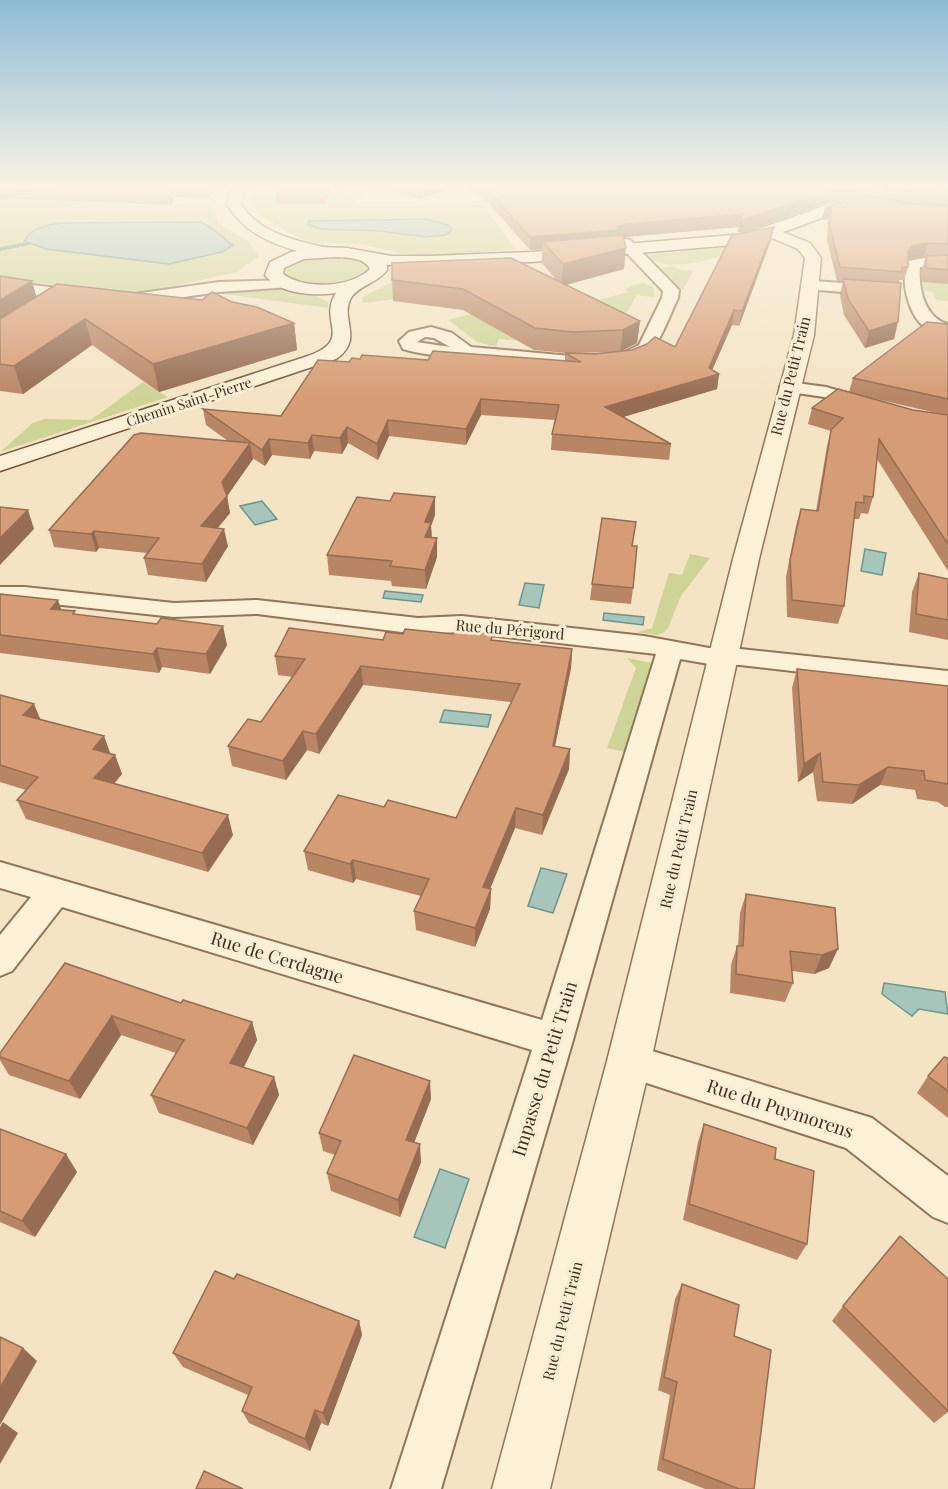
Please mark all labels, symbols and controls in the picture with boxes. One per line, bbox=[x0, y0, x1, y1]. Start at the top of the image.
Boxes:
street label: Rue du Petit Train bbox=[766, 314, 815, 437]
street label: Chemin Saint-Pierre bbox=[124, 372, 254, 431]
street label: Rue du Périgord bbox=[455, 614, 566, 644]
street label: Rue du Petit Train bbox=[655, 787, 702, 910]
street label: Rue de Cerdagne bbox=[208, 925, 347, 989]
street label: Impasse du Petit Train bbox=[506, 978, 582, 1159]
street label: Rue du Puymorens bbox=[704, 1073, 857, 1143]
street label: Rue du Petit Train bbox=[538, 1259, 587, 1382]

